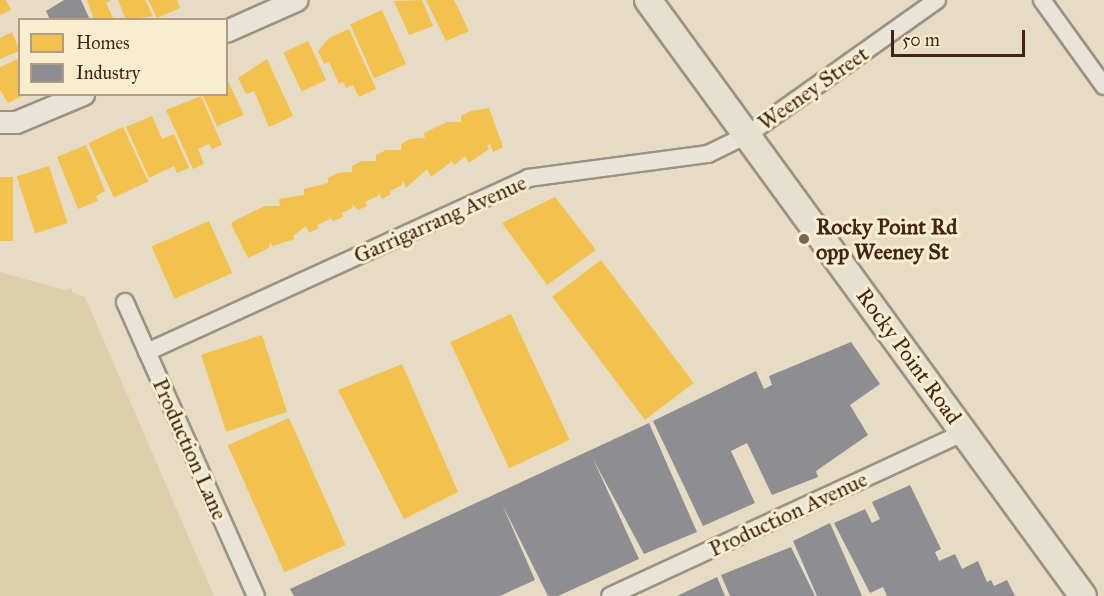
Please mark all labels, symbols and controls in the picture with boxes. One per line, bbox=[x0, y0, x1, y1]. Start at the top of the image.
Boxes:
legend bbox=[18, 18, 228, 96]
scale bar bbox=[894, 18, 1028, 56]
text: 50 m bbox=[902, 29, 940, 51]
text: Homes bbox=[76, 32, 130, 54]
street label: Weeney Street bbox=[753, 40, 873, 136]
text: Industry bbox=[76, 62, 140, 84]
street label: Garrigarrang Avenue bbox=[350, 169, 530, 269]
place label: Rocky Point Rd opp Weeney St bbox=[816, 213, 957, 264]
marker: Rocky Point Rd opp Weeney St bbox=[797, 232, 811, 246]
street label: Rocky Point Road bbox=[851, 283, 967, 429]
street label: Production Lane bbox=[147, 374, 233, 524]
street label: Production Avenue bbox=[705, 466, 871, 562]

